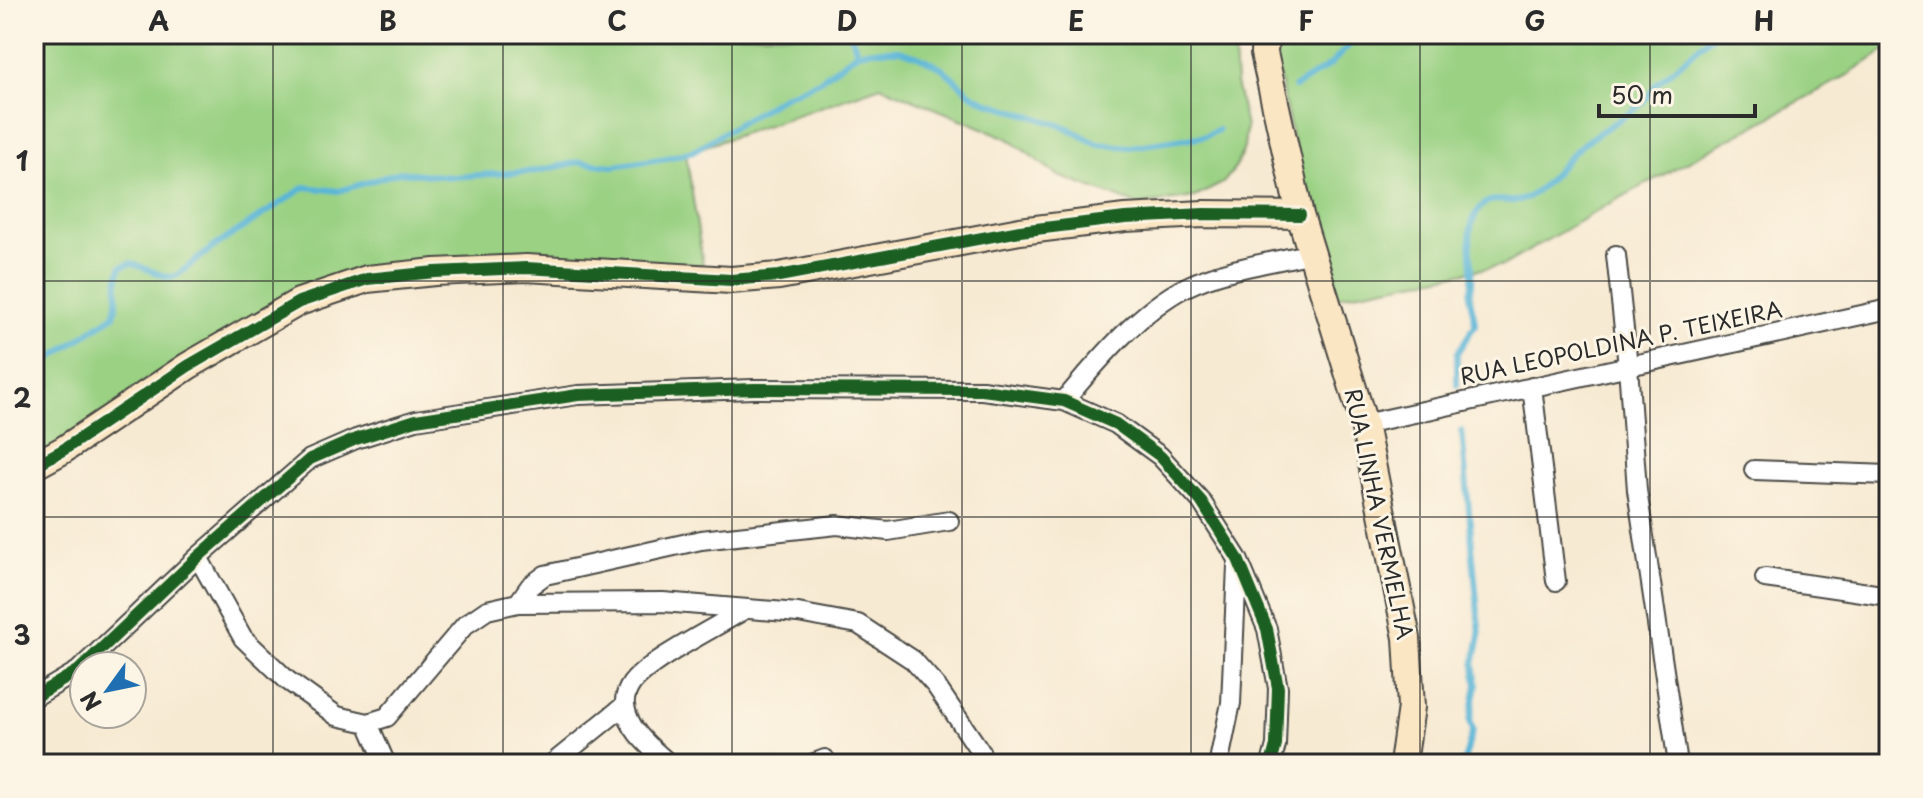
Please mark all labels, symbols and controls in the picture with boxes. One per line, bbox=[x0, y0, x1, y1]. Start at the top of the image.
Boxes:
text: A bbox=[149, 1, 169, 40]
text: B bbox=[379, 1, 397, 40]
text: C bbox=[607, 1, 627, 40]
text: D bbox=[837, 1, 857, 40]
text: E bbox=[1068, 1, 1084, 40]
text: F bbox=[1298, 1, 1314, 40]
text: G bbox=[1524, 1, 1546, 40]
text: H bbox=[1754, 1, 1774, 40]
scale bar bbox=[1599, 68, 1755, 118]
text: 50 m bbox=[1611, 76, 1673, 112]
text: 1 bbox=[16, 141, 28, 180]
street label: RUA LEOPOLDINA P. TEIXEIRA bbox=[1457, 291, 1785, 392]
text: 2 bbox=[13, 378, 31, 417]
street label: RUA LINHA VERMELHA bbox=[1338, 385, 1423, 642]
text: 3 bbox=[13, 615, 31, 654]
north arrow bbox=[68, 650, 148, 730]
text: N bbox=[71, 685, 109, 718]

